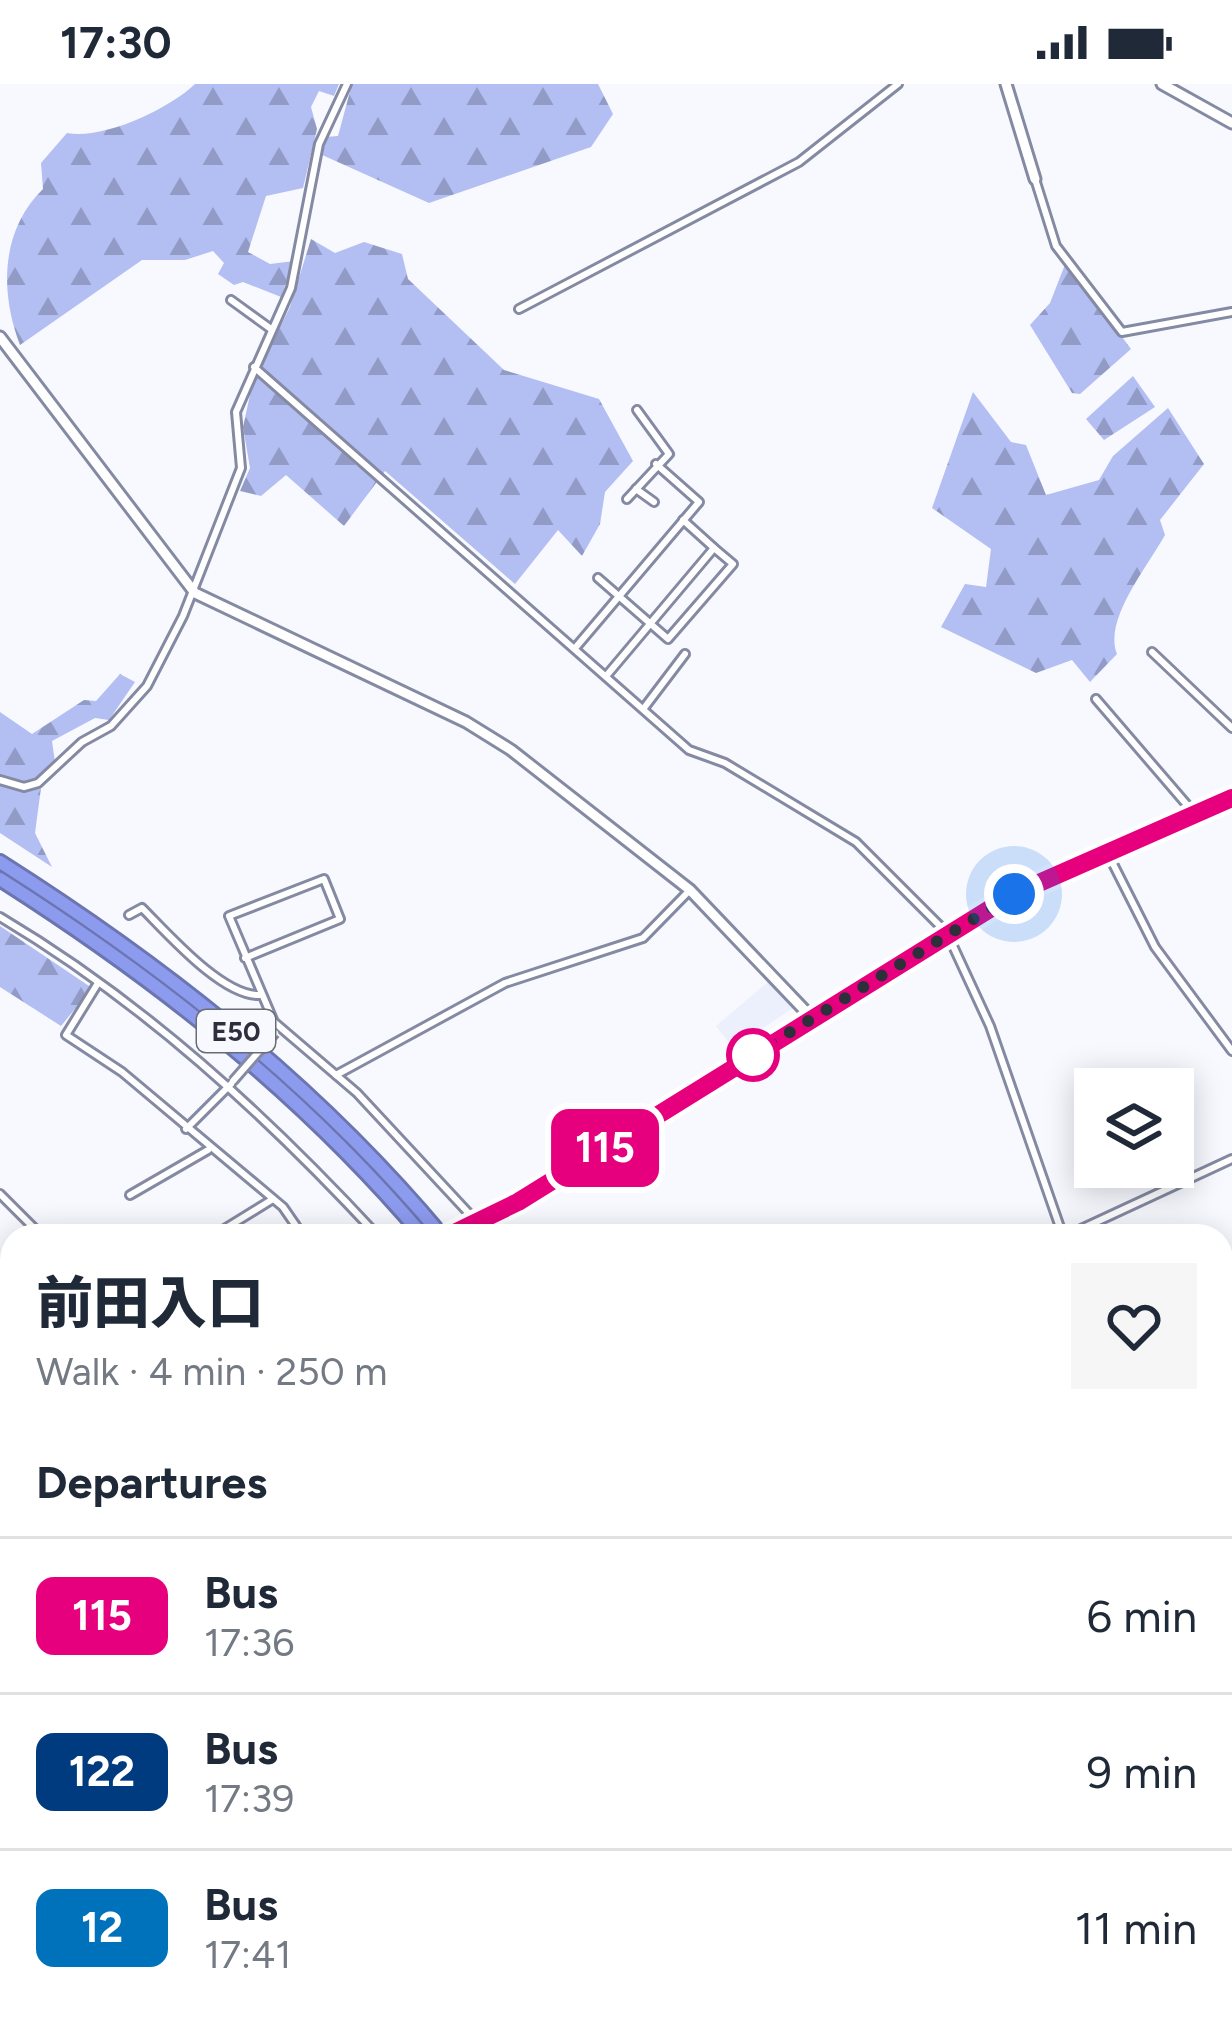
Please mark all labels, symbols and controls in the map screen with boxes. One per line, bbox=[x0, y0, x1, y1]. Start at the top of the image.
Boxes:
text: 17:30 bbox=[60, 15, 172, 69]
your location bbox=[984, 864, 1044, 924]
road number: E50 bbox=[197, 1010, 275, 1052]
unlabelled marker bbox=[728, 1030, 778, 1080]
map controls bbox=[1074, 1068, 1194, 1188]
button: layers bbox=[1074, 1068, 1194, 1188]
line badge: 115 bbox=[536, 1109, 674, 1187]
text: 115 bbox=[575, 1122, 635, 1173]
button: heart bbox=[1071, 1263, 1197, 1389]
text: 前田入口 bbox=[36, 1269, 264, 1337]
text: Walk · 4 min · 250 m bbox=[36, 1348, 387, 1395]
text: Departures bbox=[36, 1455, 267, 1509]
text: Bus bbox=[204, 1565, 278, 1619]
text: 6 min bbox=[1087, 1589, 1197, 1643]
text: 115 bbox=[72, 1590, 132, 1641]
text: 17:36 bbox=[204, 1619, 294, 1666]
text: Bus bbox=[204, 1721, 278, 1775]
text: 9 min bbox=[1087, 1745, 1197, 1799]
text: 122 bbox=[69, 1746, 135, 1797]
text: 17:39 bbox=[204, 1775, 294, 1822]
text: Bus bbox=[204, 1877, 278, 1931]
text: 11 min bbox=[1075, 1901, 1197, 1955]
text: 12 bbox=[81, 1902, 123, 1953]
text: 17:41 bbox=[204, 1931, 291, 1978]

